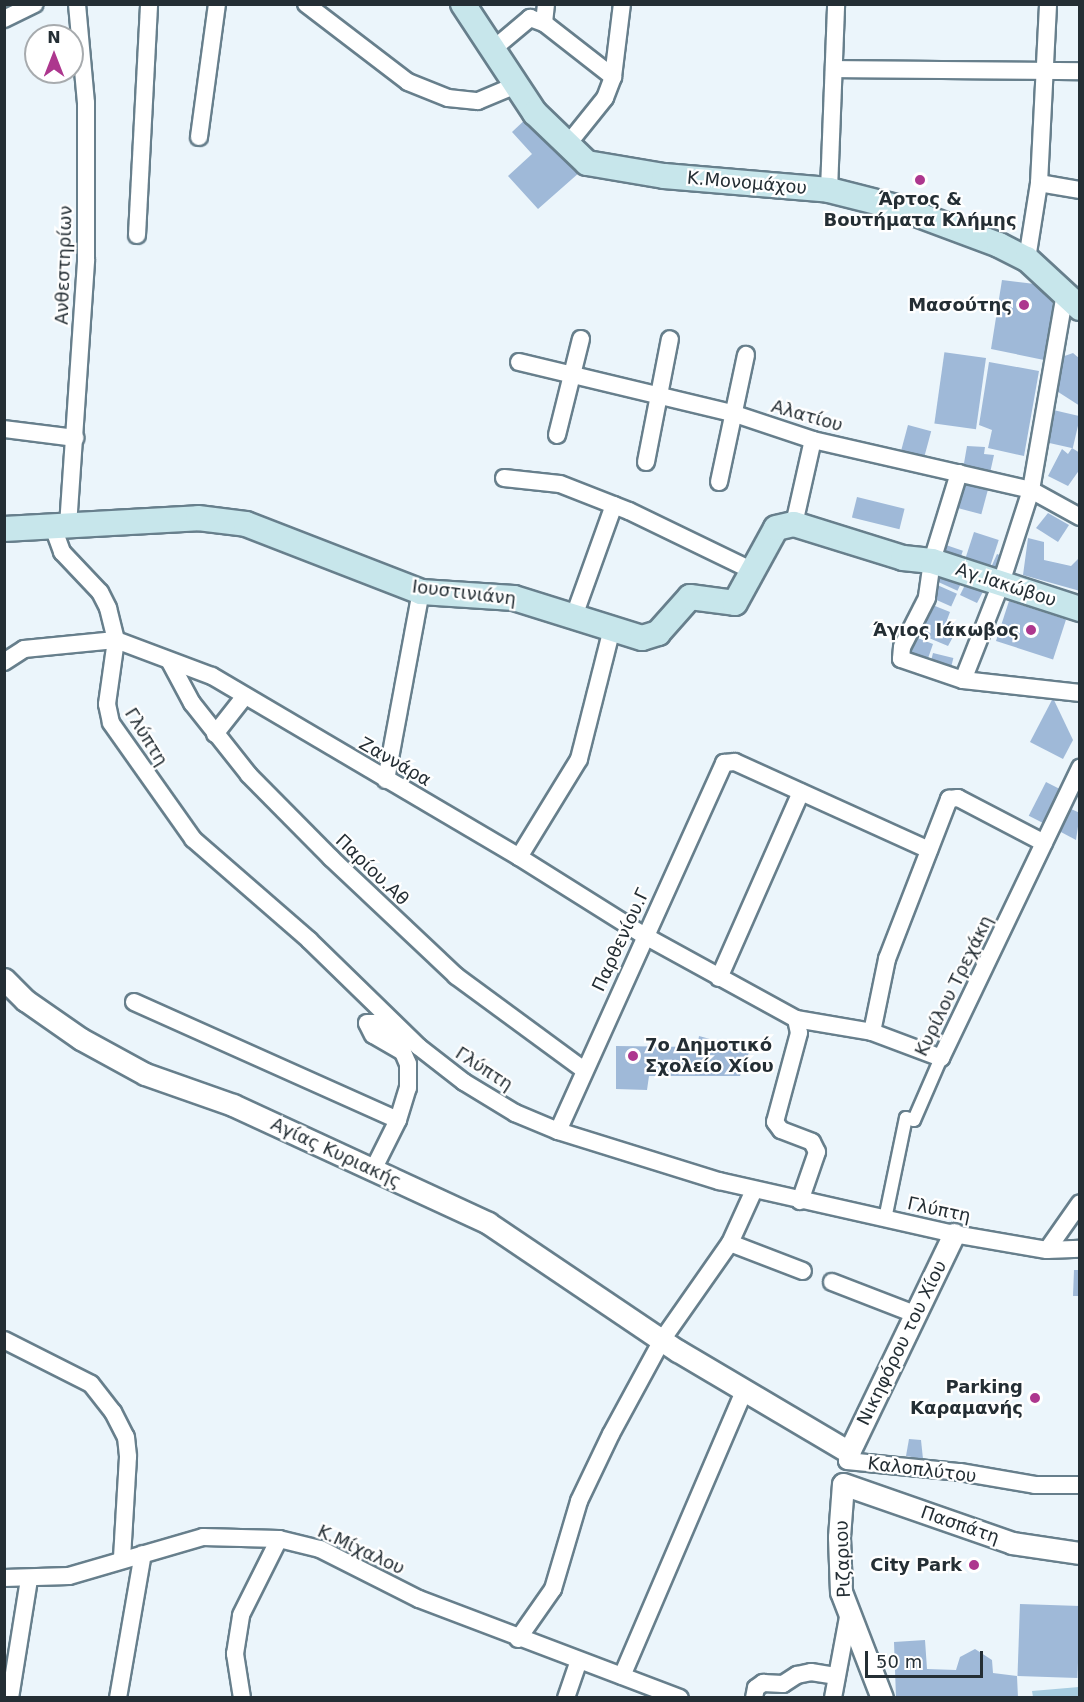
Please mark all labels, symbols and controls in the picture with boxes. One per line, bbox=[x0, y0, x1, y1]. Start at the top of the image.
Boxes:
north arrow bbox=[24, 24, 84, 84]
text: N bbox=[47, 28, 61, 47]
street label: Κ.Μονομάχου bbox=[686, 167, 808, 199]
marker: Άρτος & Βουτήματα Κλήμης bbox=[913, 173, 927, 187]
place label: Άρτος & Βουτήματα Κλήμης bbox=[823, 189, 1017, 232]
street label: Ανθεστηρίων bbox=[51, 205, 77, 325]
place label: Μασούτης bbox=[908, 294, 1012, 316]
marker: Μασούτης bbox=[1017, 298, 1031, 312]
street label: Αλατίου bbox=[769, 396, 845, 436]
street label: Αγ.Ιακώβου bbox=[953, 559, 1059, 611]
street label: Ιουστινιάνη bbox=[411, 576, 517, 610]
place label: Άγιος Ιάκωβος bbox=[873, 619, 1019, 641]
marker: Άγιος Ιάκωβος bbox=[1024, 623, 1038, 637]
street label: Γλύπτη bbox=[120, 704, 172, 770]
street label: Ζαννάρα bbox=[355, 733, 435, 791]
street label: Παρίου.Αθ bbox=[331, 830, 413, 910]
street label: Παρθενίου.Γ bbox=[588, 885, 654, 995]
street label: Κυρίλου Τρεχάκη bbox=[911, 912, 997, 1060]
place label: 7ο Δημοτικό Σχολείο Χίου bbox=[645, 1035, 774, 1078]
street label: Γλύπτη bbox=[451, 1042, 517, 1096]
marker: 7ο Δημοτικό Σχολείο Χίου bbox=[626, 1049, 640, 1063]
street label: Αγίας Κυριακής bbox=[267, 1113, 405, 1193]
street label: Γλύπτη bbox=[905, 1193, 973, 1227]
street label: Νικηφόρου του Χίου bbox=[853, 1257, 951, 1429]
place label: Parking Καραμανής bbox=[910, 1377, 1023, 1420]
marker: Parking Καραμανής bbox=[1028, 1391, 1042, 1405]
street label: Καλοπλύτου bbox=[866, 1453, 978, 1487]
street label: Πασπάτη bbox=[918, 1501, 1002, 1549]
street label: Κ.Μίχαλου bbox=[314, 1520, 408, 1580]
street label: Ριζαριου bbox=[831, 1520, 855, 1598]
place label: City Park bbox=[870, 1554, 962, 1576]
marker: City Park bbox=[967, 1558, 981, 1572]
scale bar bbox=[868, 1639, 986, 1677]
text: 50 m bbox=[876, 1651, 922, 1672]

